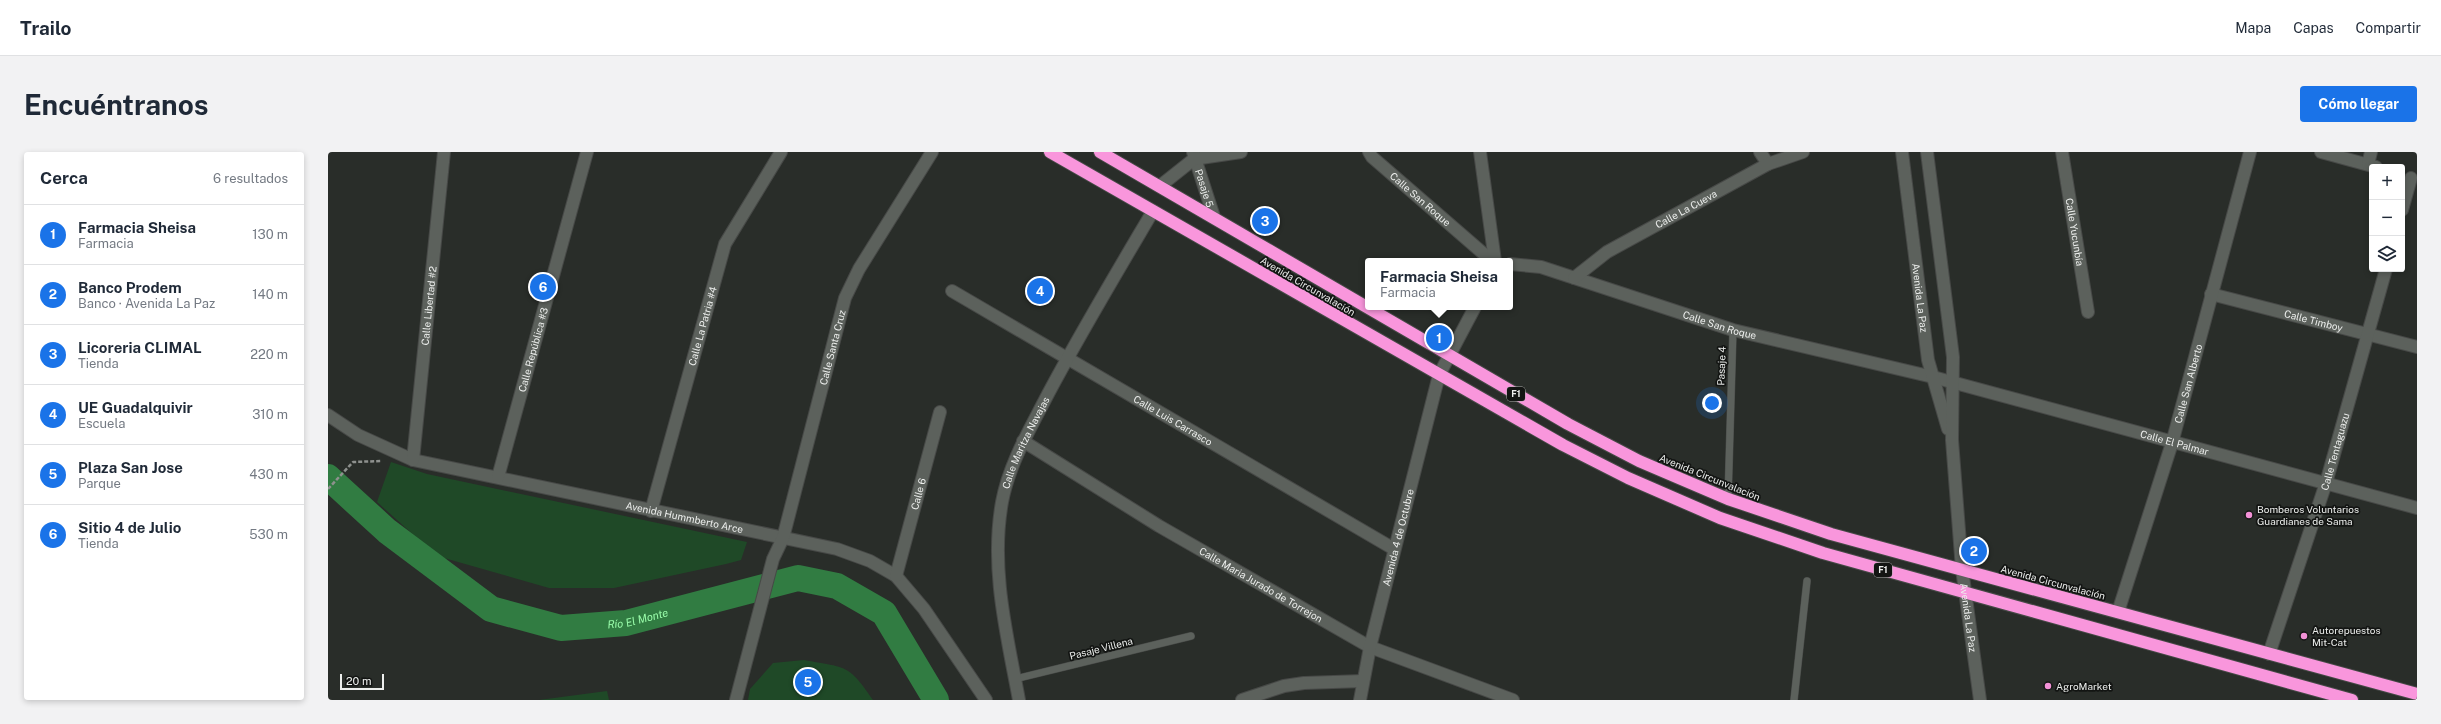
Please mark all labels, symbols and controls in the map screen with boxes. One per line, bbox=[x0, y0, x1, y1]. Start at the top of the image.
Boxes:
text: Trailo bbox=[20, 17, 72, 39]
text: Mapa bbox=[2235, 20, 2271, 36]
text: Capas bbox=[2293, 20, 2334, 36]
text: Compartir bbox=[2356, 20, 2421, 36]
button: Cómo llegar bbox=[2300, 86, 2417, 122]
text: Encuéntranos bbox=[24, 88, 209, 121]
map controls bbox=[2369, 164, 2405, 272]
button: + bbox=[2369, 164, 2405, 200]
text: Cerca bbox=[40, 168, 88, 188]
street label: Pasaje 5 bbox=[1193, 168, 1216, 209]
street label: Calle San Roque bbox=[1388, 170, 1453, 229]
text: 6 resultados bbox=[213, 171, 288, 186]
street label: Calle La Cueva bbox=[1653, 187, 1719, 231]
street label: Calle Yucunbía bbox=[2064, 197, 2086, 267]
button: − bbox=[2369, 200, 2405, 236]
pin: 3 bbox=[1252, 206, 1278, 236]
text: Farmacia Sheisa bbox=[78, 219, 196, 236]
text: 1 bbox=[50, 227, 56, 242]
text: 130 m bbox=[252, 227, 288, 242]
text: Farmacia bbox=[78, 236, 134, 251]
button: layers bbox=[2369, 236, 2405, 272]
street label: Avenida Circunvalación bbox=[1258, 254, 1358, 318]
popup bbox=[1365, 258, 1513, 310]
street label: Avenida La Paz bbox=[1910, 263, 1931, 333]
street label: Calle Libertad #2 bbox=[419, 266, 438, 346]
text: Farmacia Sheisa bbox=[1380, 268, 1498, 285]
pin: 6 bbox=[530, 272, 556, 302]
pin: 4 bbox=[1027, 276, 1053, 306]
text: Banco Prodem bbox=[78, 279, 182, 296]
street label: Calle La Patria #4 bbox=[686, 285, 719, 367]
text: Farmacia bbox=[1380, 285, 1436, 300]
text: 2 bbox=[49, 287, 57, 302]
text: 140 m bbox=[252, 287, 288, 302]
text: Banco · Avenida La Paz bbox=[78, 296, 215, 311]
street label: Calle República #3 bbox=[516, 306, 550, 393]
street label: Calle Timboy bbox=[2283, 307, 2345, 334]
street label: Calle Santa Cruz bbox=[817, 308, 848, 386]
street label: Calle San Roque bbox=[1681, 308, 1758, 341]
pin: 1 bbox=[1426, 323, 1452, 353]
text: Licoreria CLIMAL bbox=[78, 339, 202, 356]
street label: Calle San Alberto bbox=[2172, 342, 2204, 424]
street label: Pasaje 4 bbox=[1714, 346, 1728, 386]
text: 3 bbox=[49, 347, 57, 362]
text: 220 m bbox=[250, 347, 288, 362]
text: Tienda bbox=[78, 356, 119, 371]
road number: F1 bbox=[1507, 387, 1525, 401]
street label: Calle Luis Carrasco bbox=[1131, 392, 1215, 448]
your location bbox=[1702, 393, 1722, 413]
street label: Calle Maritza Navajas bbox=[999, 395, 1052, 490]
text: UE Guadalquivir bbox=[78, 399, 193, 416]
text: 4 bbox=[49, 407, 57, 422]
text: 310 m bbox=[252, 407, 288, 422]
street label: Calle Tentaguazu bbox=[2318, 411, 2351, 492]
text: Escuela bbox=[78, 416, 126, 431]
street label: Calle El Palmar bbox=[2139, 427, 2210, 457]
street label: Avenida Circunvalación bbox=[1658, 451, 1762, 503]
text: Plaza San Jose bbox=[78, 459, 183, 476]
text: 5 bbox=[49, 467, 57, 482]
text: 430 m bbox=[249, 467, 288, 482]
text: Parque bbox=[78, 476, 121, 491]
street label: Calle 6 bbox=[908, 477, 928, 511]
street label: Avenida 4 de Octubre bbox=[1380, 487, 1416, 587]
street label: Avenida Hummberto Arce bbox=[625, 499, 745, 535]
place label: Bomberos Voluntarios Guardianes de Sama bbox=[2257, 503, 2359, 527]
marker: Bomberos Voluntarios Guardianes de Sama bbox=[2244, 510, 2254, 520]
text: Sitio 4 de Julio bbox=[78, 519, 181, 536]
text: 6 bbox=[49, 527, 57, 542]
text: 530 m bbox=[249, 527, 288, 542]
text: Tienda bbox=[78, 536, 119, 551]
pin: 2 bbox=[1961, 536, 1987, 566]
street label: Calle Maria Jurado de Torrejon bbox=[1197, 544, 1325, 625]
street label: Avenida Circunvalación bbox=[1999, 562, 2107, 602]
road number: F1 bbox=[1874, 563, 1892, 577]
street label: Avenida La Paz bbox=[1958, 582, 1979, 653]
water label: Río El Monte bbox=[607, 606, 669, 630]
place label: Autorepuestos Mit-Cat bbox=[2312, 624, 2381, 648]
marker: Autorepuestos Mit-Cat bbox=[2299, 631, 2309, 641]
street label: Pasaje Villena bbox=[1068, 634, 1134, 662]
pin: 5 bbox=[795, 667, 821, 697]
scale bar bbox=[340, 672, 384, 691]
text: 20 m bbox=[346, 675, 371, 687]
place label: AgroMarket bbox=[2056, 680, 2112, 692]
marker: AgroMarket bbox=[2043, 681, 2053, 691]

